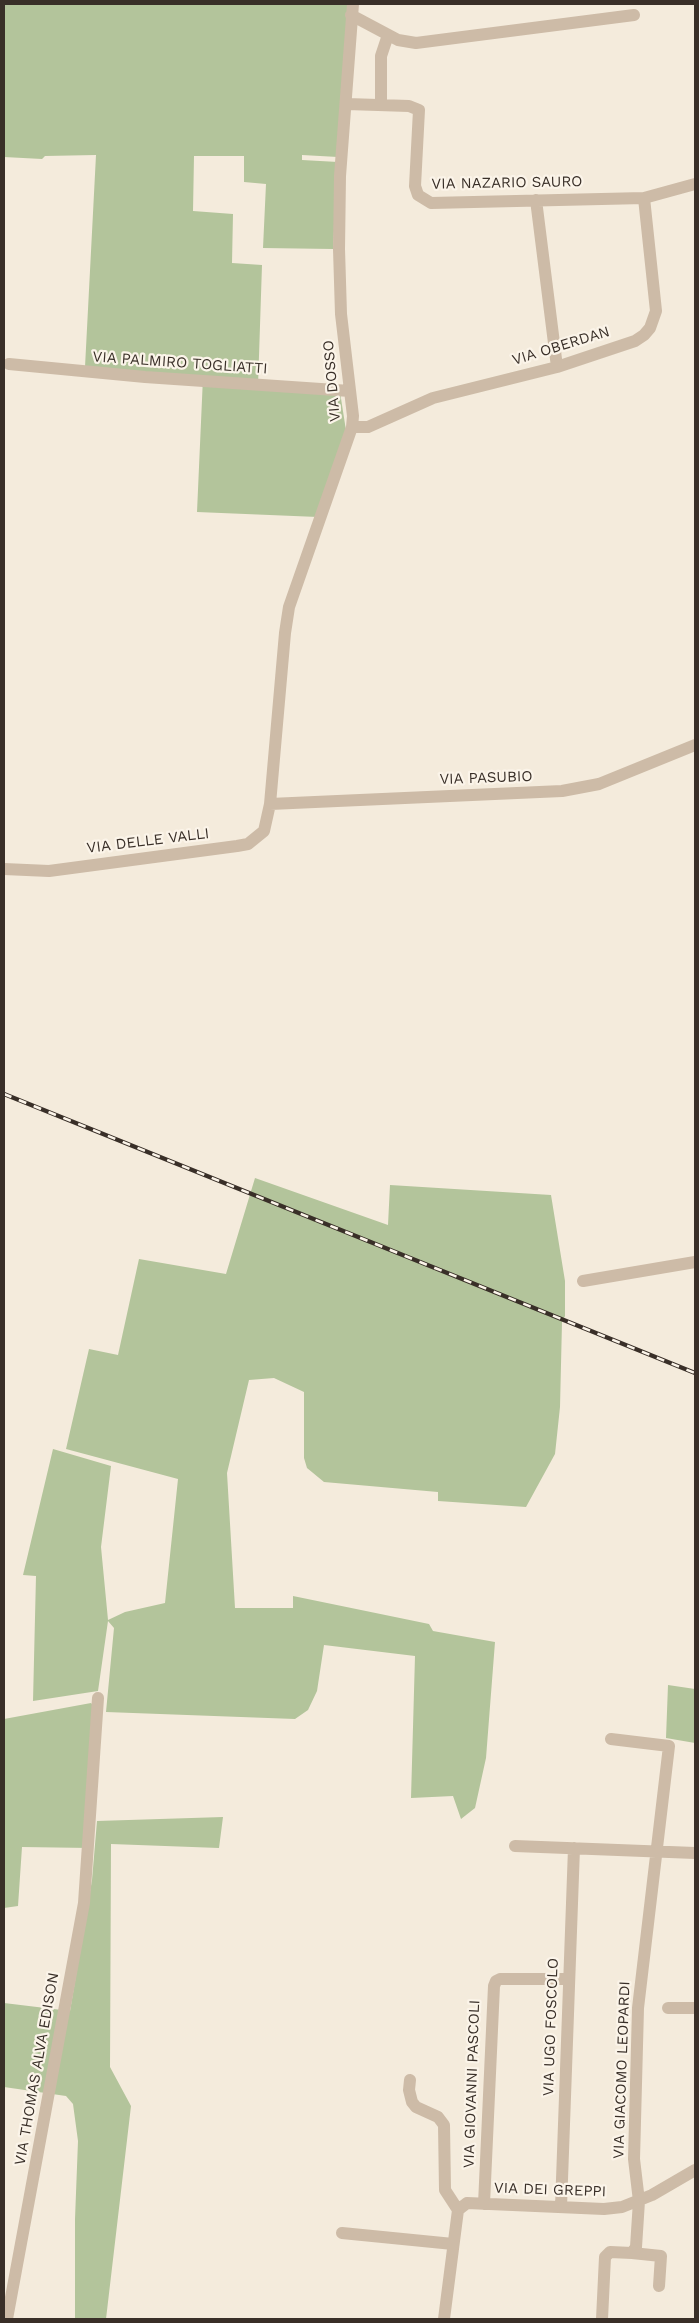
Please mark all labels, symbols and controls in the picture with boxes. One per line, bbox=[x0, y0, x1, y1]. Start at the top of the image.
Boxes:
street label: VIA NAZARIO SAURO bbox=[431, 173, 583, 193]
street label: VIA OBERDAN bbox=[510, 323, 612, 369]
street label: VIA DOSSO bbox=[319, 340, 345, 422]
street label: VIA PALMIRO TOGLIATTI bbox=[92, 348, 268, 378]
street label: VIA PASUBIO bbox=[439, 767, 533, 789]
street label: VIA DELLE VALLI bbox=[86, 825, 210, 857]
street label: VIA UGO FOSCOLO bbox=[540, 1958, 562, 2096]
street label: VIA THOMAS ALVA EDISON bbox=[11, 1971, 63, 2167]
street label: VIA GIACOMO LEOPARDI bbox=[610, 1981, 634, 2159]
street label: VIA GIOVANNI PASCOLI bbox=[460, 1999, 484, 2169]
street label: VIA DEI GREPPI bbox=[494, 2179, 606, 2201]

